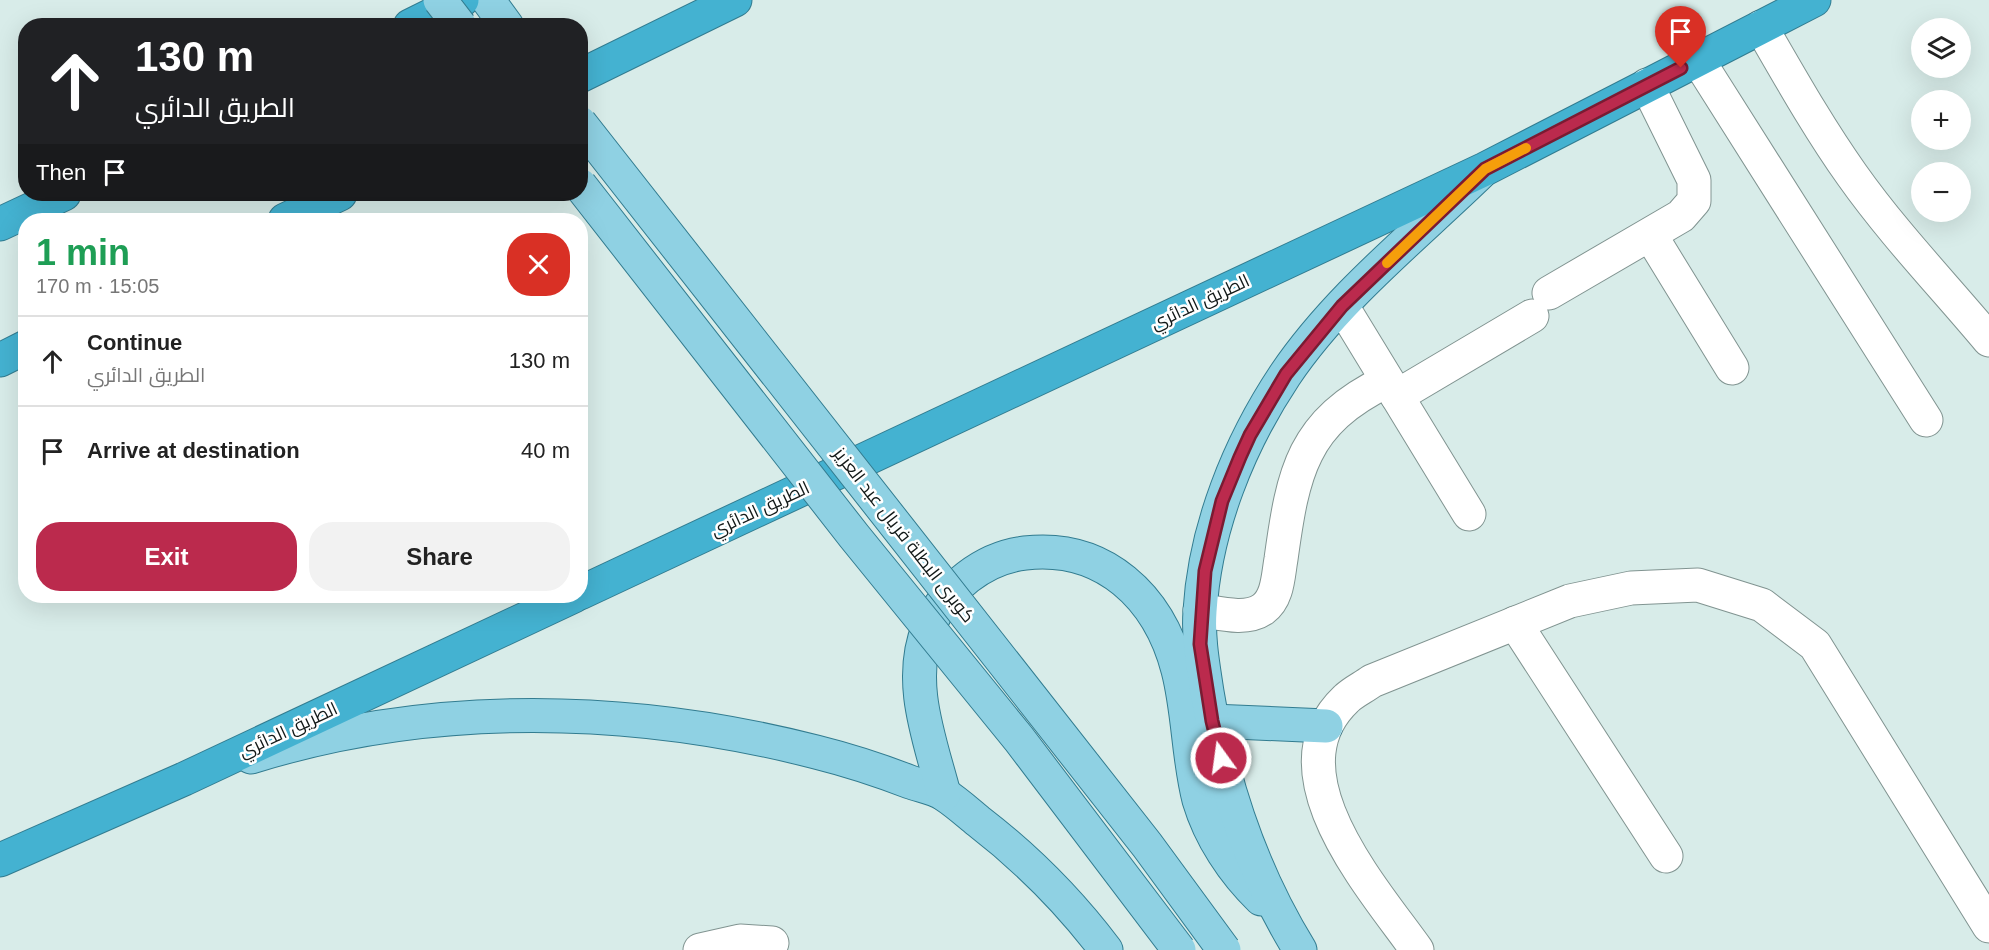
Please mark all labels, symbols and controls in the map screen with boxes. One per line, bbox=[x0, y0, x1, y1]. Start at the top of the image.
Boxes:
pin bbox=[1655, 6, 1706, 68]
icon: arrive bbox=[1664, 15, 1697, 48]
map controls bbox=[1911, 18, 1971, 222]
button: layers bbox=[1911, 18, 1971, 78]
text: 130 m bbox=[135, 33, 254, 80]
icon: ahead bbox=[36, 42, 114, 120]
button: + bbox=[1911, 90, 1971, 150]
text: الطريق الدائري bbox=[135, 93, 295, 123]
icon: arrive bbox=[98, 156, 131, 189]
text: Then bbox=[36, 160, 86, 185]
button: − bbox=[1911, 162, 1971, 222]
text: 1 min bbox=[36, 232, 130, 273]
button: close bbox=[507, 233, 570, 296]
street label: الطريق الدائري bbox=[1147, 270, 1254, 337]
text: 170 m · 15:05 bbox=[36, 275, 159, 297]
text: Continue bbox=[87, 330, 182, 355]
icon: ahead bbox=[36, 345, 69, 378]
text: 130 m bbox=[509, 348, 570, 373]
text: الطريق الدائري bbox=[87, 364, 205, 386]
icon: arrive bbox=[36, 435, 69, 468]
text: Arrive at destination bbox=[87, 438, 300, 463]
text: 40 m bbox=[521, 438, 570, 463]
street label: كوبرى البطلة فريال عبد العزيز bbox=[828, 443, 978, 627]
street label: الطريق الدائري bbox=[707, 477, 814, 544]
button: Exit bbox=[36, 522, 297, 591]
button: Share bbox=[309, 522, 570, 591]
street label: الطريق الدائري bbox=[235, 698, 342, 765]
position arrow bbox=[1189, 726, 1253, 790]

